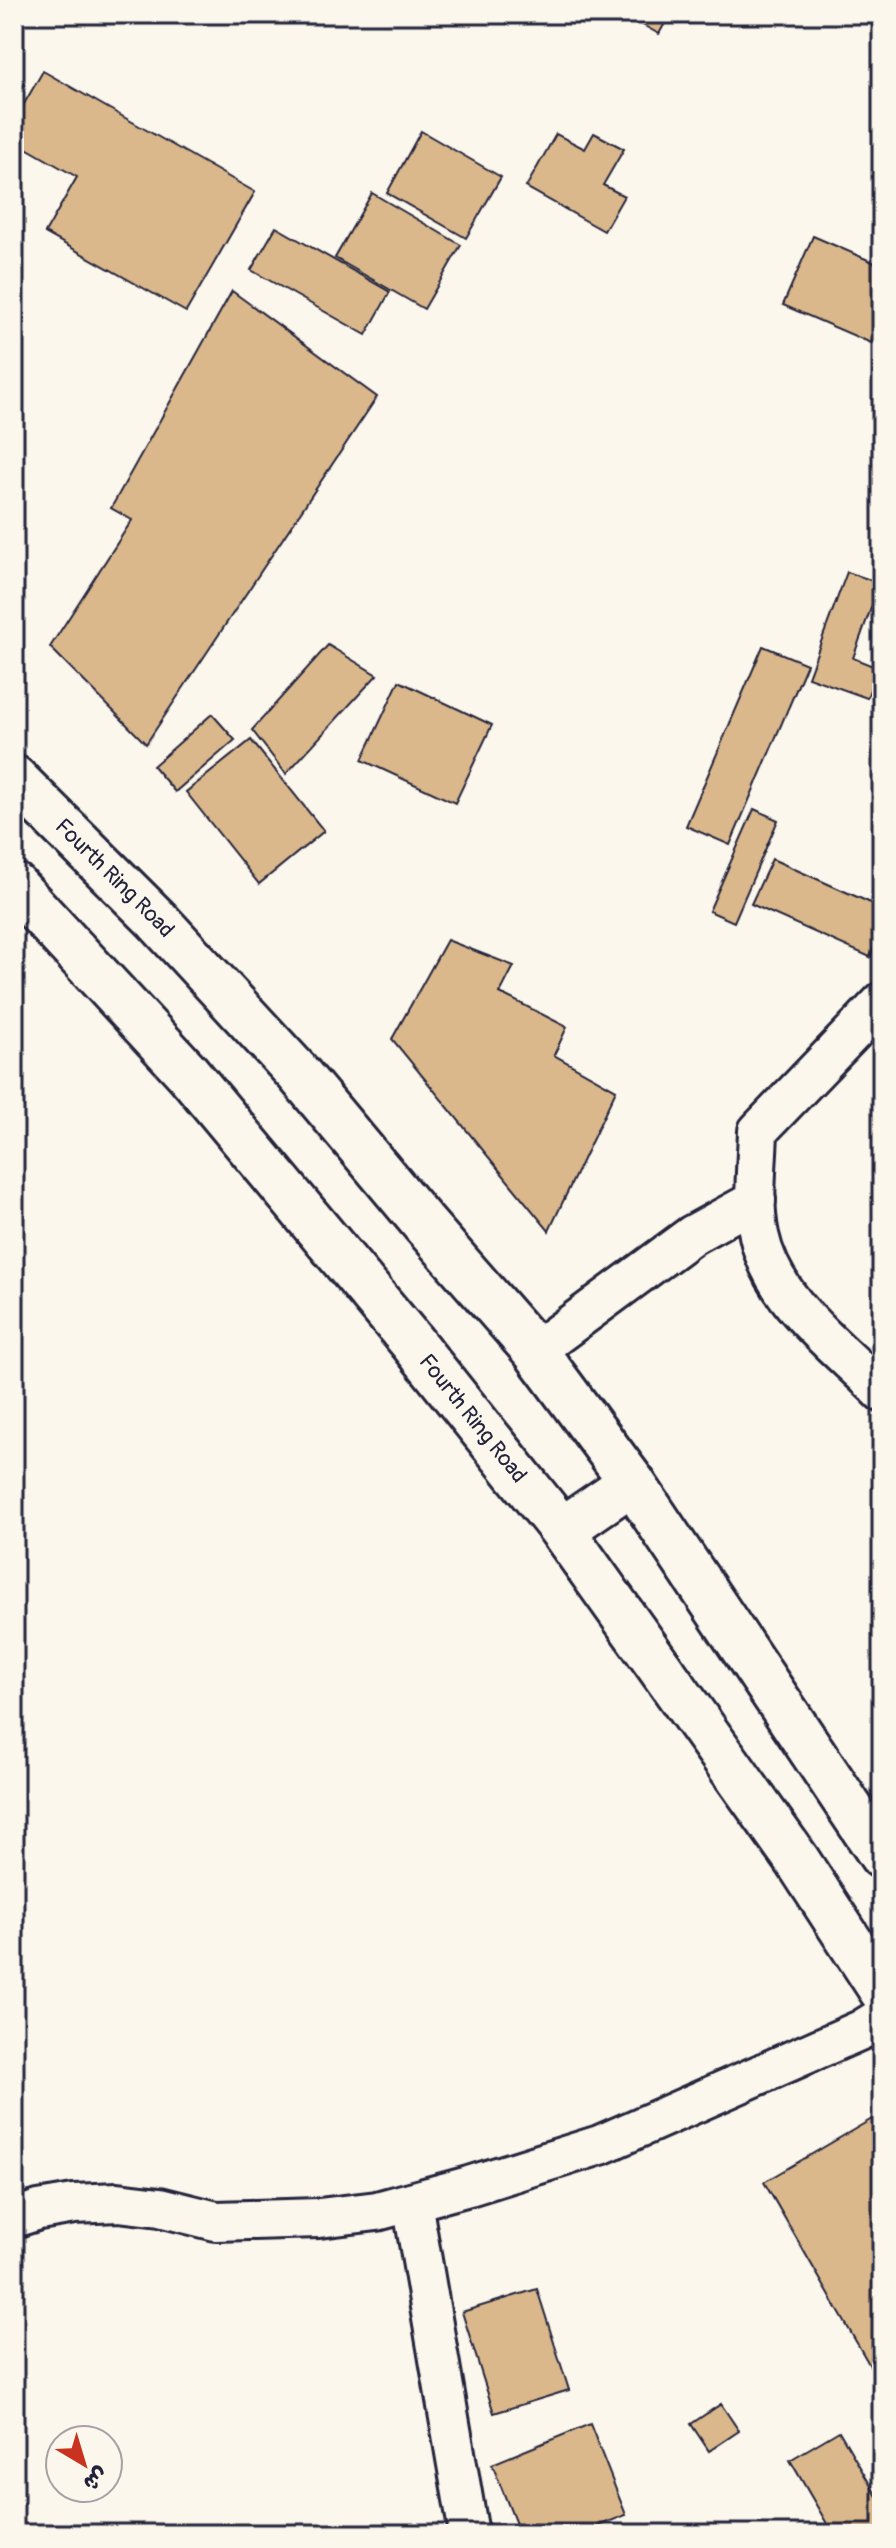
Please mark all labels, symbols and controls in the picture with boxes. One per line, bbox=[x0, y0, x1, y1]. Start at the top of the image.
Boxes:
street label: Fourth Ring Road bbox=[49, 813, 180, 944]
street label: Fourth Ring Road bbox=[413, 1348, 533, 1489]
north arrow bbox=[44, 2424, 124, 2504]
text: ش bbox=[78, 2460, 114, 2497]

